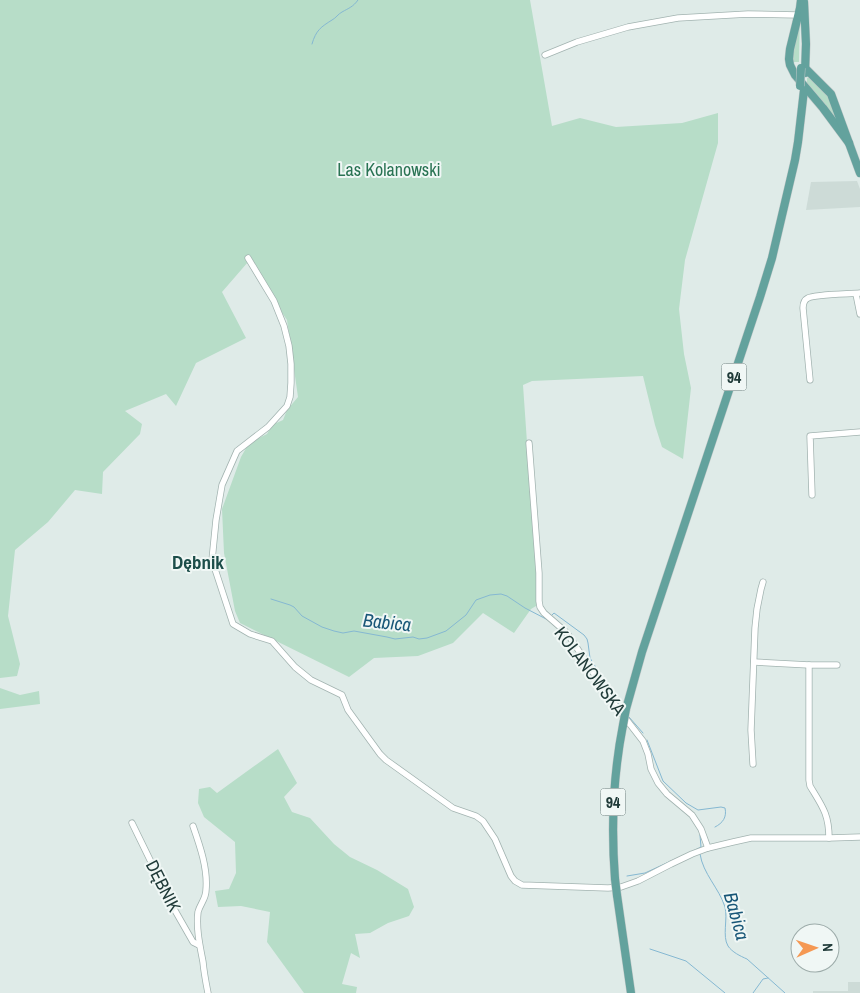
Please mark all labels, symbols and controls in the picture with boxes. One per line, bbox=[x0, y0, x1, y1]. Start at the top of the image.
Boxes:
park label: Las Kolanowski bbox=[337, 157, 441, 182]
road number: 94 bbox=[722, 364, 746, 391]
district label: Dębnik bbox=[172, 549, 224, 575]
water label: Babica bbox=[362, 607, 413, 637]
street label: KOLANOWSKA bbox=[549, 621, 632, 720]
road number: 94 bbox=[600, 789, 626, 816]
street label: DĘBNIK bbox=[140, 856, 187, 916]
water label: Babica bbox=[718, 889, 756, 943]
north arrow bbox=[790, 923, 840, 973]
text: N bbox=[819, 943, 837, 952]

